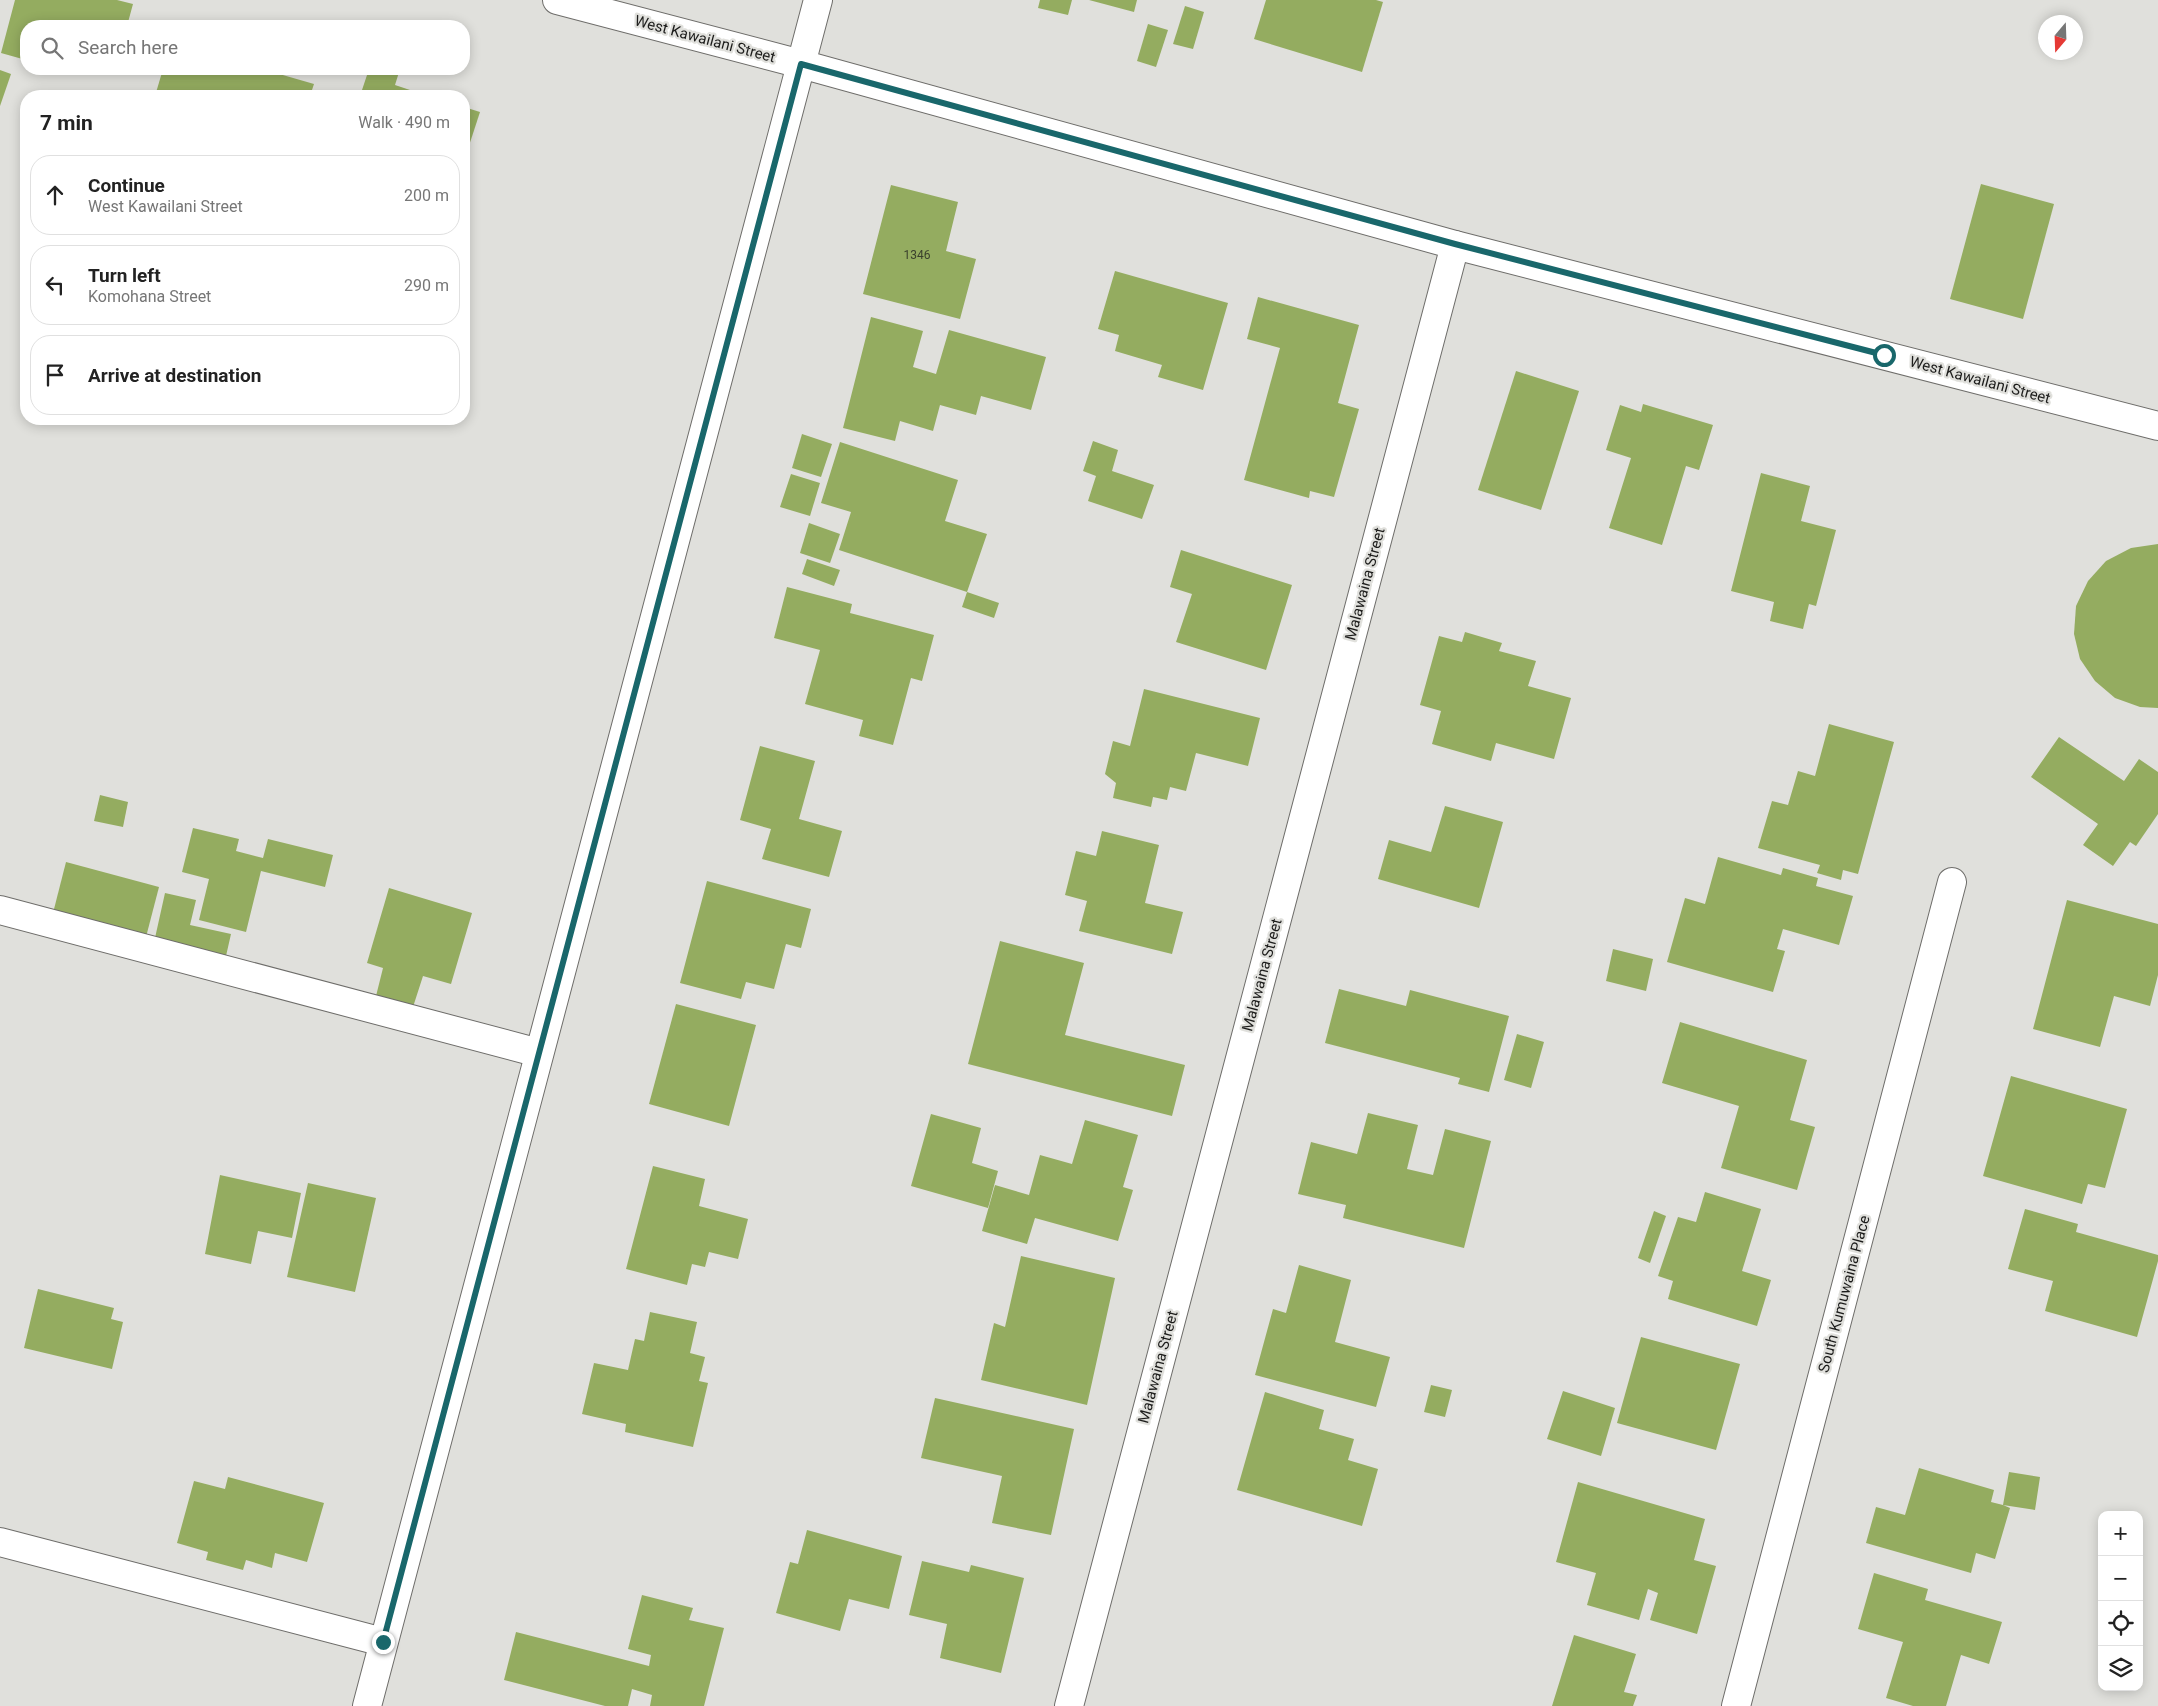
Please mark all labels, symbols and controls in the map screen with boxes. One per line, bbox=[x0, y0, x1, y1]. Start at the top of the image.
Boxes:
street label: West Kawailani Street bbox=[633, 12, 777, 66]
north arrow bbox=[2038, 15, 2083, 60]
search box bbox=[20, 20, 470, 75]
icon: search bbox=[38, 34, 66, 62]
text: Search here bbox=[78, 36, 178, 59]
text: 7 min bbox=[40, 111, 93, 135]
text: Walk · 490 m bbox=[358, 113, 450, 132]
text: Continue bbox=[88, 174, 165, 197]
icon: ahead bbox=[41, 181, 69, 209]
text: 200 m bbox=[404, 186, 449, 205]
text: West Kawailani Street bbox=[88, 197, 243, 216]
house number: 1346 bbox=[904, 248, 931, 262]
text: Turn left bbox=[88, 264, 161, 287]
icon: left bbox=[41, 271, 69, 299]
text: 290 m bbox=[404, 276, 449, 295]
text: Komohana Street bbox=[88, 287, 211, 306]
route start bbox=[1873, 344, 1896, 367]
street label: West Kawailani Street bbox=[1908, 353, 2052, 407]
icon: arrive bbox=[41, 361, 69, 389]
text: Arrive at destination bbox=[88, 364, 261, 387]
street label: Malawaina Street bbox=[1341, 526, 1389, 642]
street label: Malawaina Street bbox=[1238, 917, 1286, 1033]
street label: South Kumuwaina Place bbox=[1814, 1213, 1874, 1375]
street label: Malawaina Street bbox=[1134, 1309, 1182, 1425]
map controls bbox=[2098, 1511, 2143, 1691]
button: + bbox=[2098, 1511, 2143, 1556]
button: − bbox=[2098, 1556, 2143, 1601]
button: locate bbox=[2098, 1601, 2143, 1646]
route end bbox=[372, 1631, 395, 1654]
button: layers bbox=[2098, 1646, 2143, 1691]

